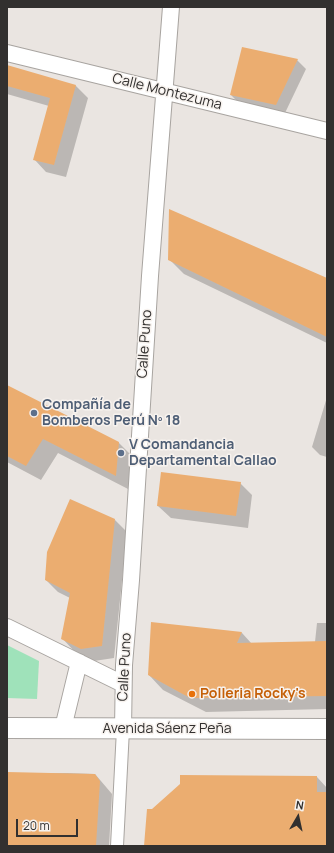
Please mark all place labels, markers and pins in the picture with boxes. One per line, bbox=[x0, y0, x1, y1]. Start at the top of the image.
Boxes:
place label: Compañía de Bomberos Perú Nº 18 bbox=[42, 397, 180, 430]
marker: Compañía de Bomberos Perú Nº 18 bbox=[29, 408, 39, 418]
place label: V Comandancia Departamental Callao bbox=[129, 437, 277, 470]
marker: V Comandancia Departamental Callao bbox=[116, 448, 126, 458]
place label: Polleria Rocky's bbox=[200, 686, 306, 702]
marker: Polleria Rocky's bbox=[187, 689, 197, 699]

